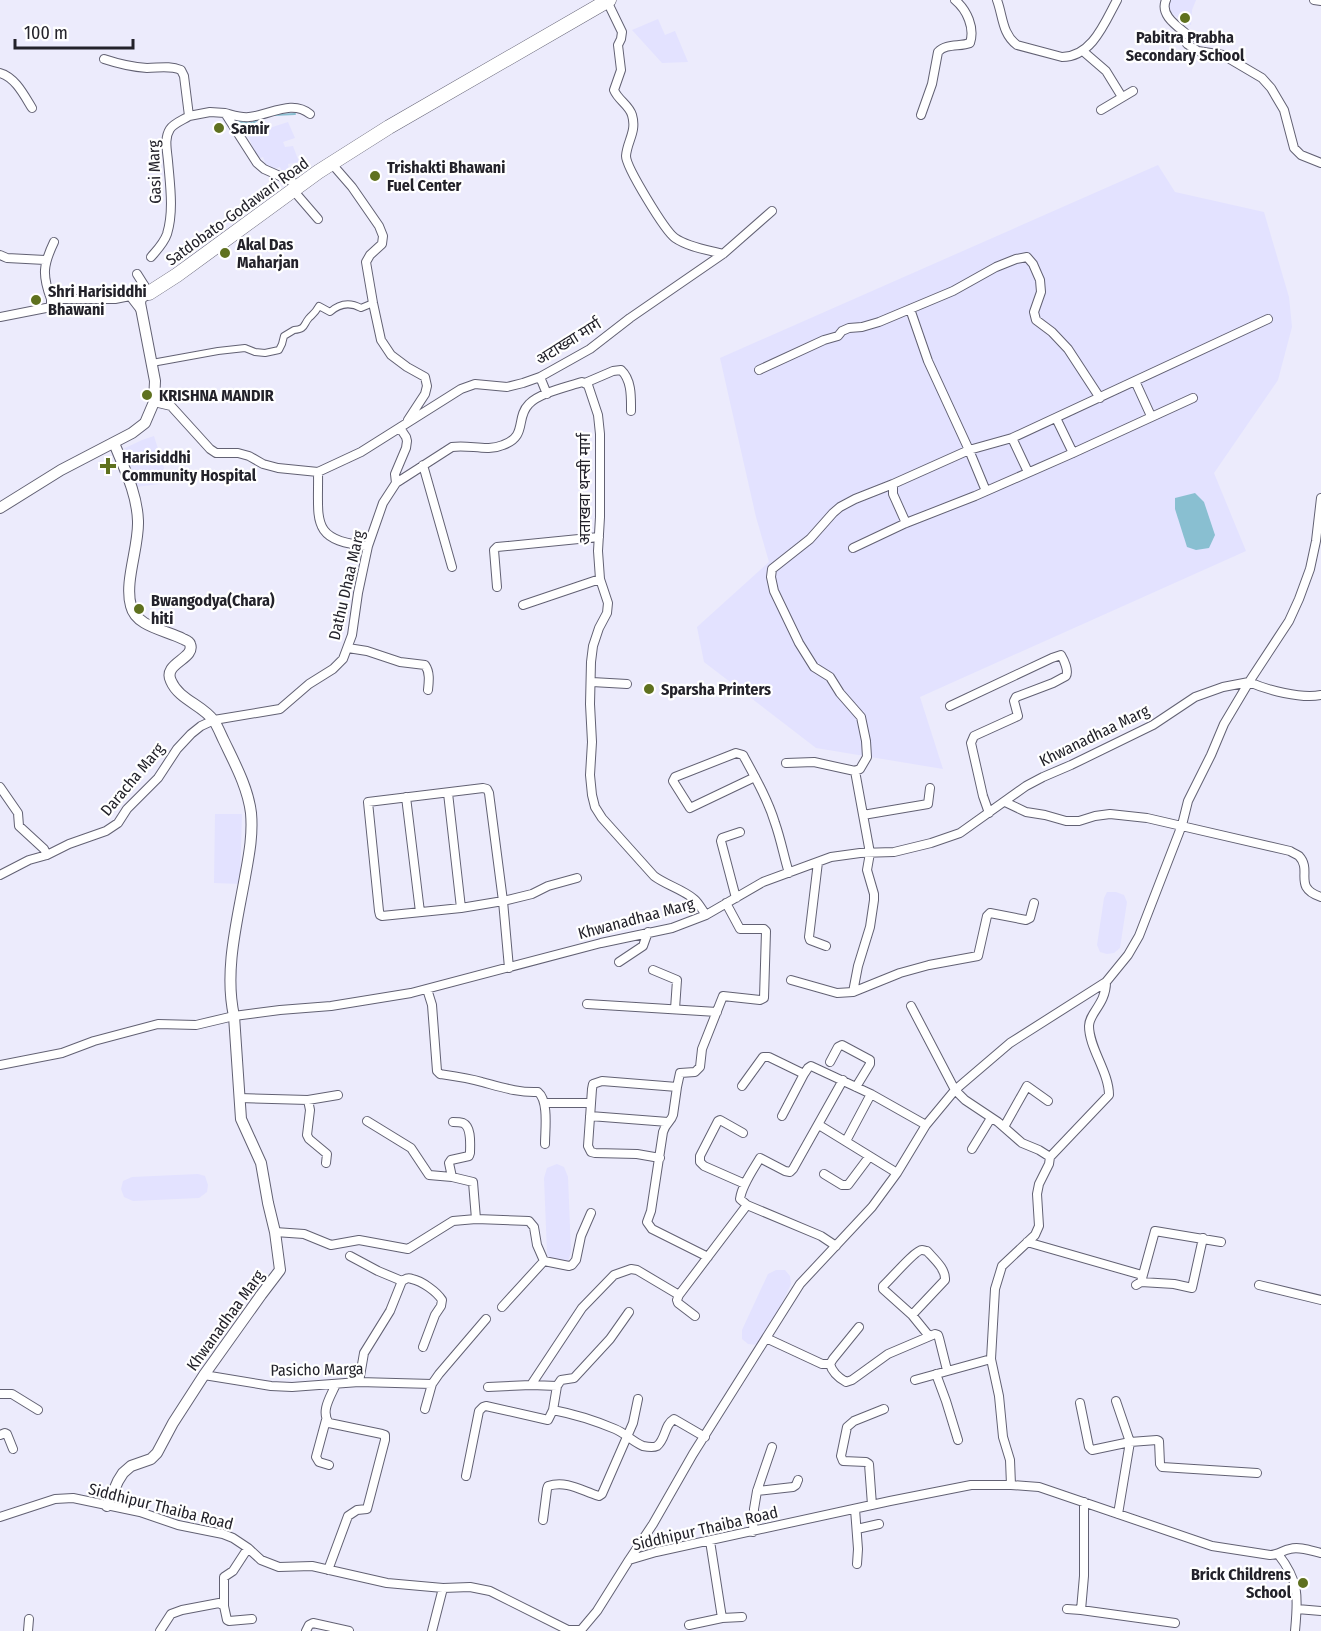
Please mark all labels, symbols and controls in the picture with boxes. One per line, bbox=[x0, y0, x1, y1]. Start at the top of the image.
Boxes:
marker: Pabitra Prabha Secondary School bbox=[1178, 11, 1192, 25]
scale bar bbox=[15, 12, 134, 50]
text: 100 m bbox=[24, 22, 68, 44]
place label: Pabitra Prabha Secondary School bbox=[1126, 28, 1245, 65]
place label: Samir bbox=[231, 119, 270, 138]
marker: Samir bbox=[212, 121, 226, 135]
street label: Gasi Marg bbox=[144, 139, 165, 204]
street label: Satdobato-Godawari Road bbox=[162, 153, 312, 270]
place label: Trishakti Bhawani Fuel Center bbox=[387, 158, 505, 195]
marker: Trishakti Bhawani Fuel Center bbox=[368, 169, 382, 183]
place label: Akal Das Maharjan bbox=[236, 235, 299, 272]
marker: Akal Das Maharjan bbox=[218, 246, 232, 260]
place label: Shri Harisiddhi Bhawani bbox=[48, 282, 147, 319]
marker: Shri Harisiddhi Bhawani bbox=[29, 293, 43, 307]
street label: अटाख्वा मार्ग bbox=[532, 313, 605, 369]
place label: KRISHNA MANDIR bbox=[159, 386, 275, 405]
marker: KRISHNA MANDIR bbox=[140, 388, 154, 402]
street label: अताखवा थन्सी मार्ग bbox=[575, 432, 594, 545]
place label: Harisiddhi Community Hospital bbox=[122, 448, 257, 485]
marker: Harisiddhi Community Hospital bbox=[99, 457, 117, 475]
street label: Dathu Dhaa Marg bbox=[325, 528, 368, 642]
place label: Bwangodya(Chara) hiti bbox=[151, 591, 275, 628]
marker: Bwangodya(Chara) hiti bbox=[132, 602, 146, 616]
place label: Sparsha Printers bbox=[661, 680, 771, 699]
marker: Sparsha Printers bbox=[642, 682, 656, 696]
street label: Khwanadhaa Marg bbox=[1036, 700, 1153, 770]
street label: Daracha Marg bbox=[97, 739, 169, 819]
street label: Khwanadhaa Marg bbox=[576, 894, 697, 943]
street label: Khwanadhaa Marg bbox=[183, 1266, 269, 1374]
street label: Pasicho Marga bbox=[270, 1359, 364, 1380]
street label: Siddhipur Thaiba Road bbox=[86, 1479, 235, 1534]
street label: Siddhipur Thaiba Road bbox=[631, 1503, 780, 1554]
place label: Brick Childrens School bbox=[1191, 1565, 1292, 1602]
marker: Brick Childrens School bbox=[1296, 1576, 1310, 1590]

